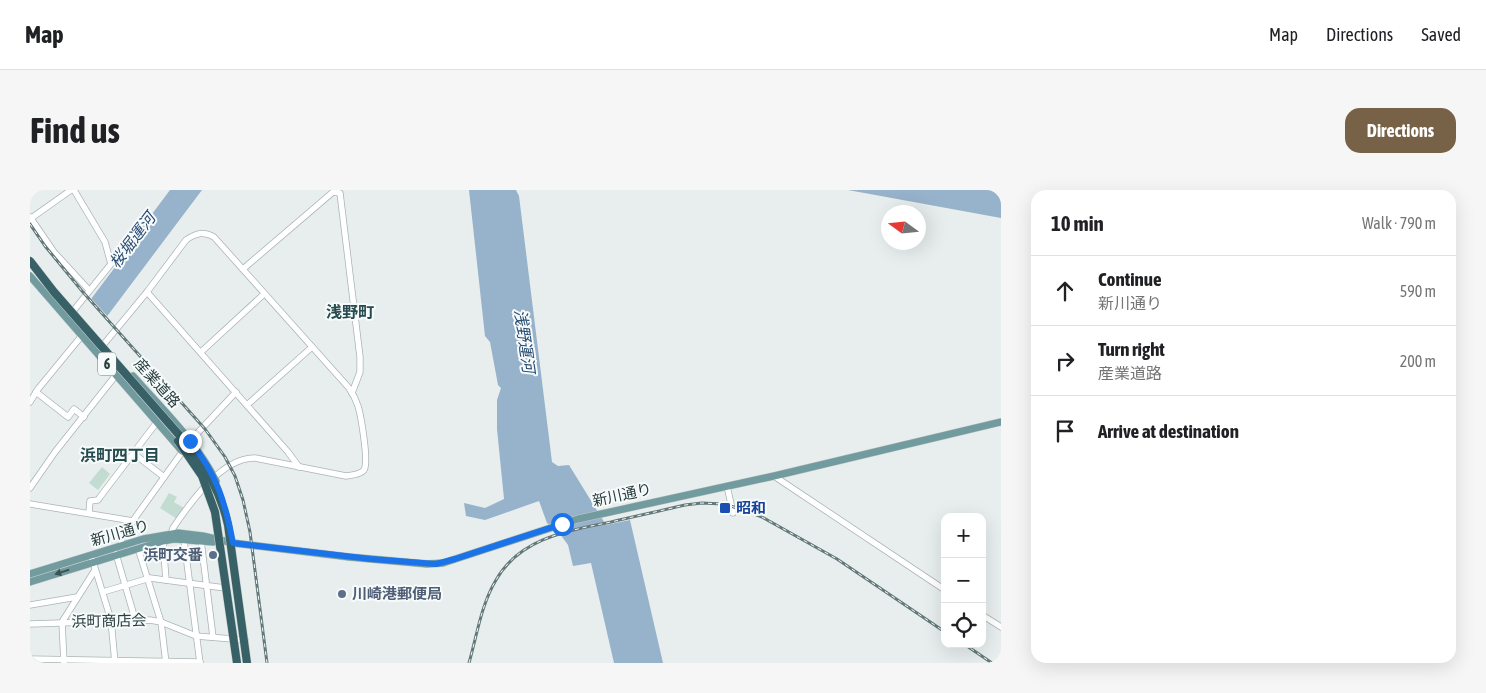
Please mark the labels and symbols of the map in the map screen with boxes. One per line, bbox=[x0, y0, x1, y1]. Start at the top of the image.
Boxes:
north arrow bbox=[881, 205, 926, 250]
water label: 桜堀運河 bbox=[106, 207, 160, 271]
district label: 浅野町 bbox=[326, 303, 374, 321]
water label: 浅野運河 bbox=[512, 308, 539, 377]
road number: 6 bbox=[98, 352, 116, 375]
street label: 産業道路 bbox=[131, 355, 184, 411]
route end bbox=[179, 430, 202, 453]
district label: 浜町四丁目 bbox=[80, 446, 160, 464]
street label: 新川通り bbox=[591, 480, 653, 509]
place label: 昭和 bbox=[736, 499, 766, 516]
marker: 昭和 bbox=[718, 501, 732, 515]
route start bbox=[551, 513, 574, 536]
street label: 新川通り bbox=[89, 516, 151, 549]
place label: 浜町交番 bbox=[143, 546, 203, 563]
marker: 浜町交番 bbox=[207, 549, 219, 561]
one-way arrow bbox=[54, 569, 69, 576]
place label: 川崎港郵便局 bbox=[352, 585, 442, 602]
marker: 川崎港郵便局 bbox=[336, 588, 348, 600]
street label: 浜町商店会 bbox=[71, 611, 147, 630]

